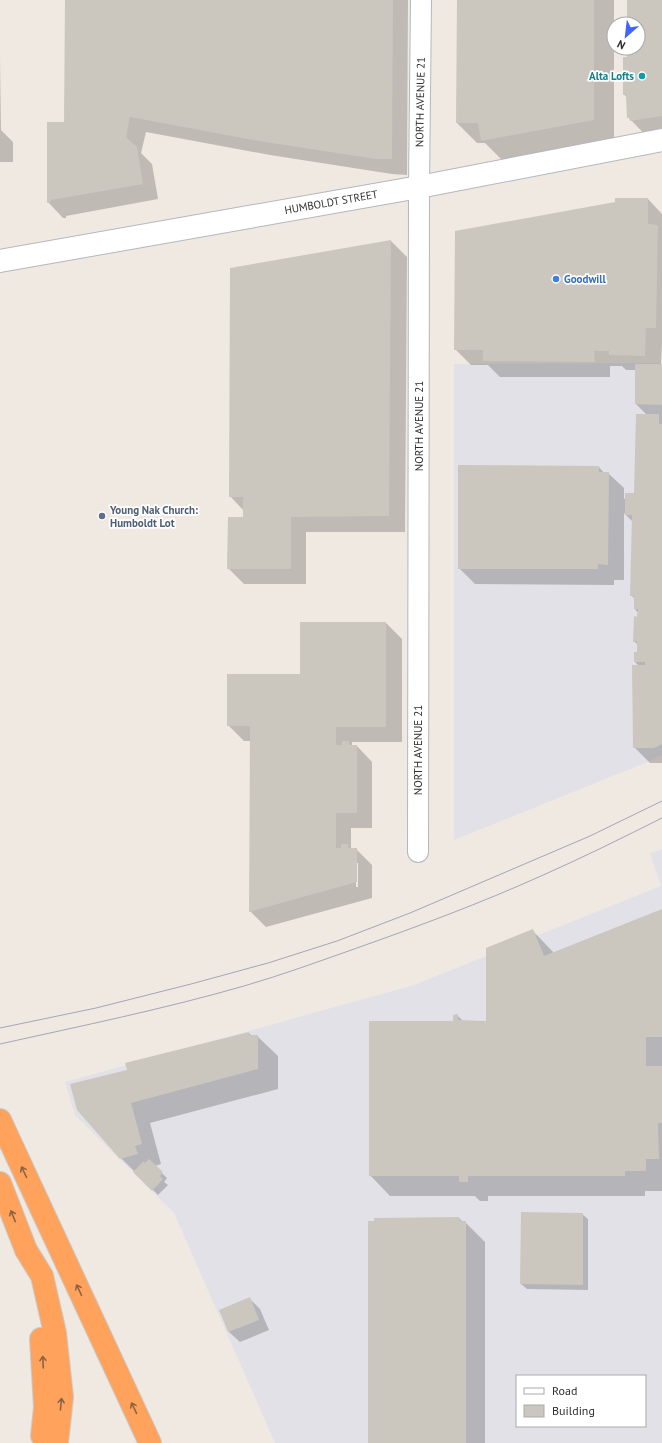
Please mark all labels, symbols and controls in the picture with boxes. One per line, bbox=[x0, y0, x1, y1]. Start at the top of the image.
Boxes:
north arrow bbox=[606, 16, 646, 56]
text: N bbox=[615, 37, 628, 53]
street label: NORTH AVENUE 21 bbox=[412, 57, 428, 147]
place label: Alta Lofts bbox=[589, 69, 634, 83]
marker: Alta Lofts bbox=[637, 71, 647, 81]
street label: HUMBOLDT STREET bbox=[283, 187, 379, 217]
place label: Goodwill bbox=[564, 272, 607, 286]
marker: Goodwill bbox=[551, 274, 561, 284]
street label: NORTH AVENUE 21 bbox=[412, 381, 426, 471]
place label: Young Nak Church: Humboldt Lot bbox=[109, 503, 198, 530]
marker: Young Nak Church: Humboldt Lot bbox=[97, 511, 107, 521]
street label: NORTH AVENUE 21 bbox=[411, 705, 425, 795]
one-way arrow bbox=[20, 1166, 27, 1178]
one-way arrow bbox=[9, 1211, 17, 1223]
one-way arrow bbox=[75, 1284, 82, 1296]
one-way arrow bbox=[39, 1356, 47, 1369]
legend bbox=[516, 1375, 646, 1427]
text: Road bbox=[552, 1383, 577, 1398]
one-way arrow bbox=[57, 1398, 65, 1411]
one-way arrow bbox=[130, 1402, 137, 1414]
text: Building bbox=[552, 1403, 595, 1418]

